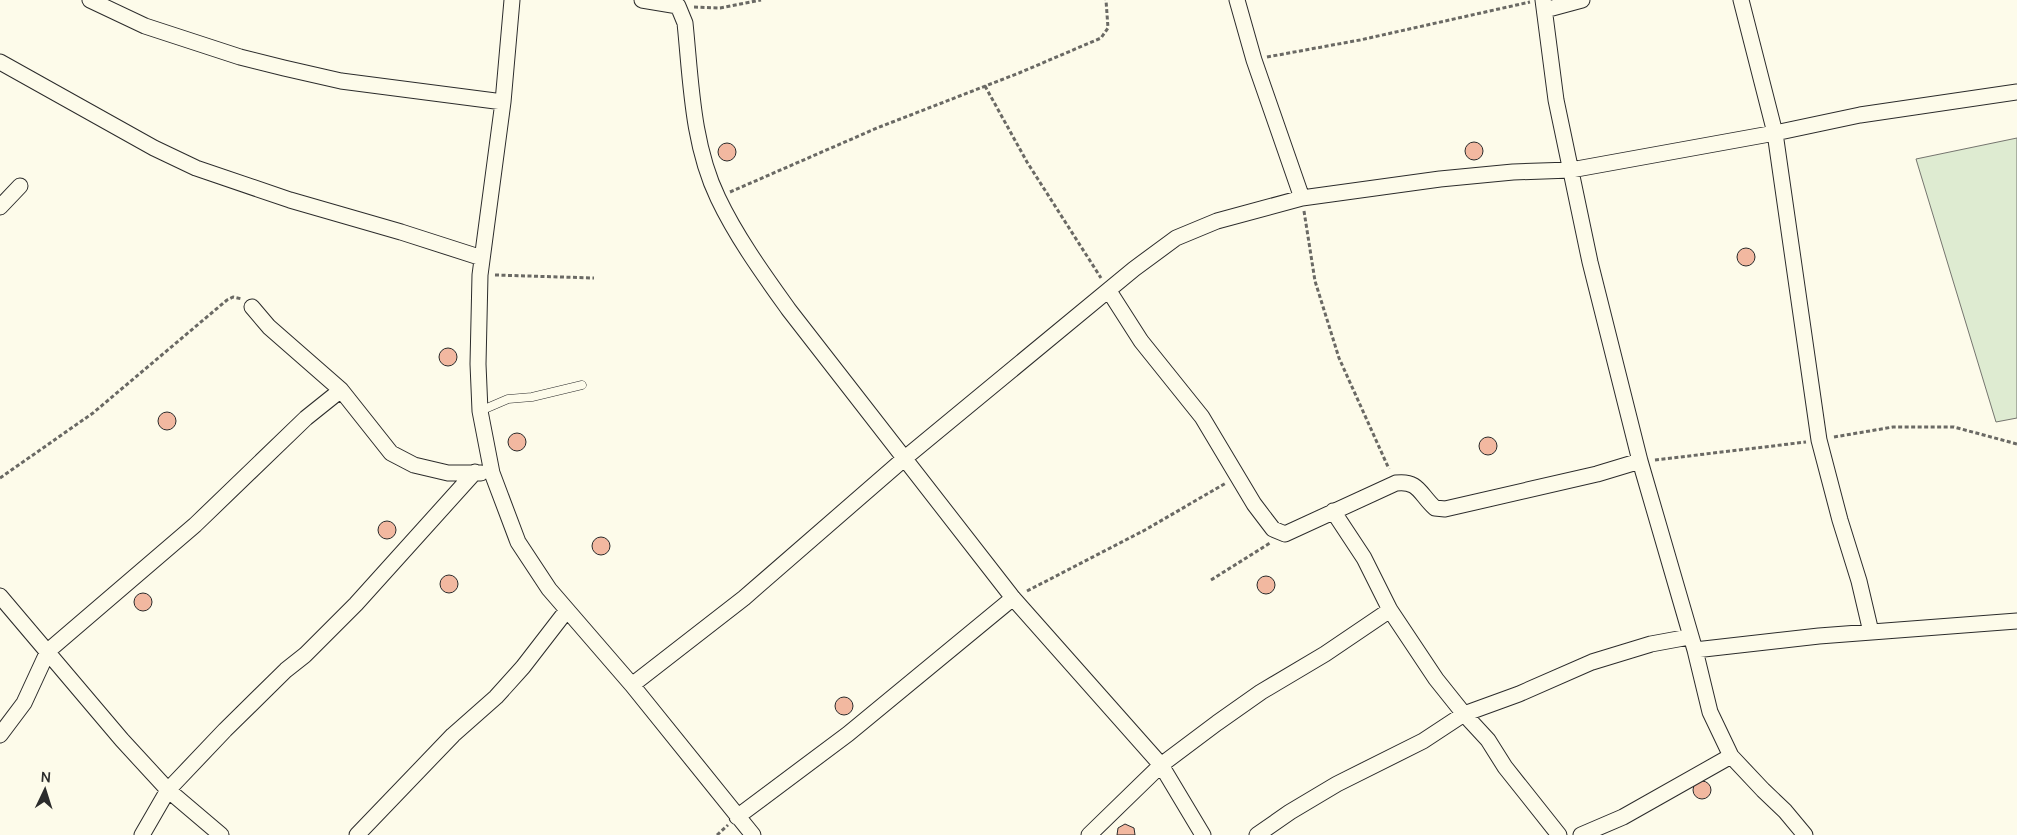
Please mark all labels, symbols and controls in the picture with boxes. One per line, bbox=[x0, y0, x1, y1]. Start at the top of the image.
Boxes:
north arrow bbox=[20, 765, 70, 815]
text: N bbox=[40, 767, 52, 786]

